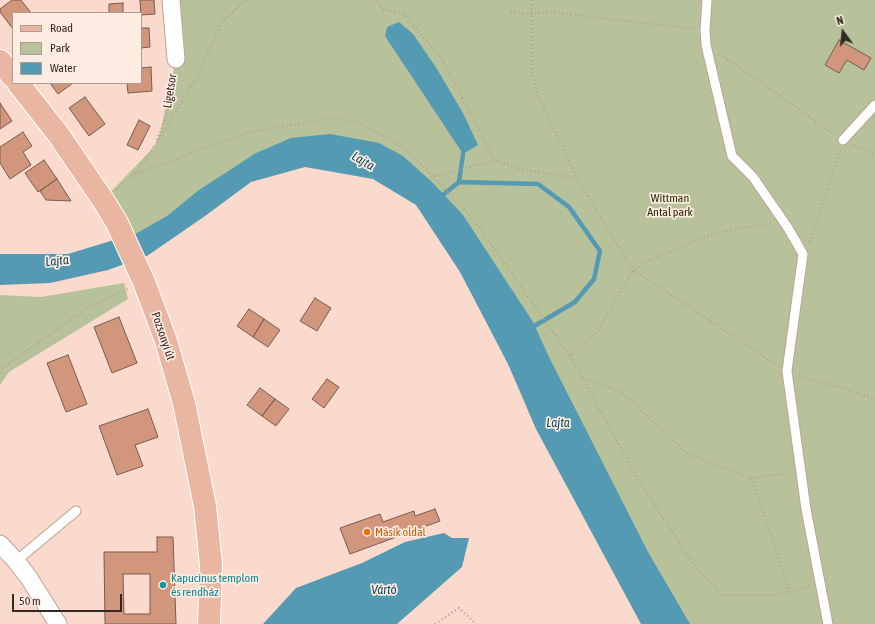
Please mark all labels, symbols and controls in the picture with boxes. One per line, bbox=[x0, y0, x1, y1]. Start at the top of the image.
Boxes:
legend bbox=[12, 12, 142, 84]
north arrow bbox=[823, 12, 863, 52]
text: N bbox=[835, 14, 845, 27]
text: Road bbox=[50, 21, 73, 35]
text: Park bbox=[50, 41, 70, 55]
text: Water bbox=[50, 61, 76, 75]
street label: Ligetsor bbox=[160, 73, 180, 109]
water label: Lajta bbox=[349, 148, 377, 174]
park label: Wittman Antal park bbox=[647, 191, 693, 219]
water label: Lajta bbox=[44, 252, 70, 270]
street label: Pozsonyi út bbox=[148, 310, 178, 362]
water label: Lajta bbox=[546, 415, 570, 431]
place label: Másik oldal bbox=[375, 525, 426, 539]
marker: Másik oldal bbox=[362, 527, 372, 537]
place label: Kapucinus templom és rendház bbox=[171, 571, 259, 599]
marker: Kapucinus templom és rendház bbox=[158, 580, 168, 590]
water label: Vártó bbox=[371, 582, 397, 598]
scale bar bbox=[14, 586, 124, 612]
text: 50 m bbox=[19, 594, 41, 608]

